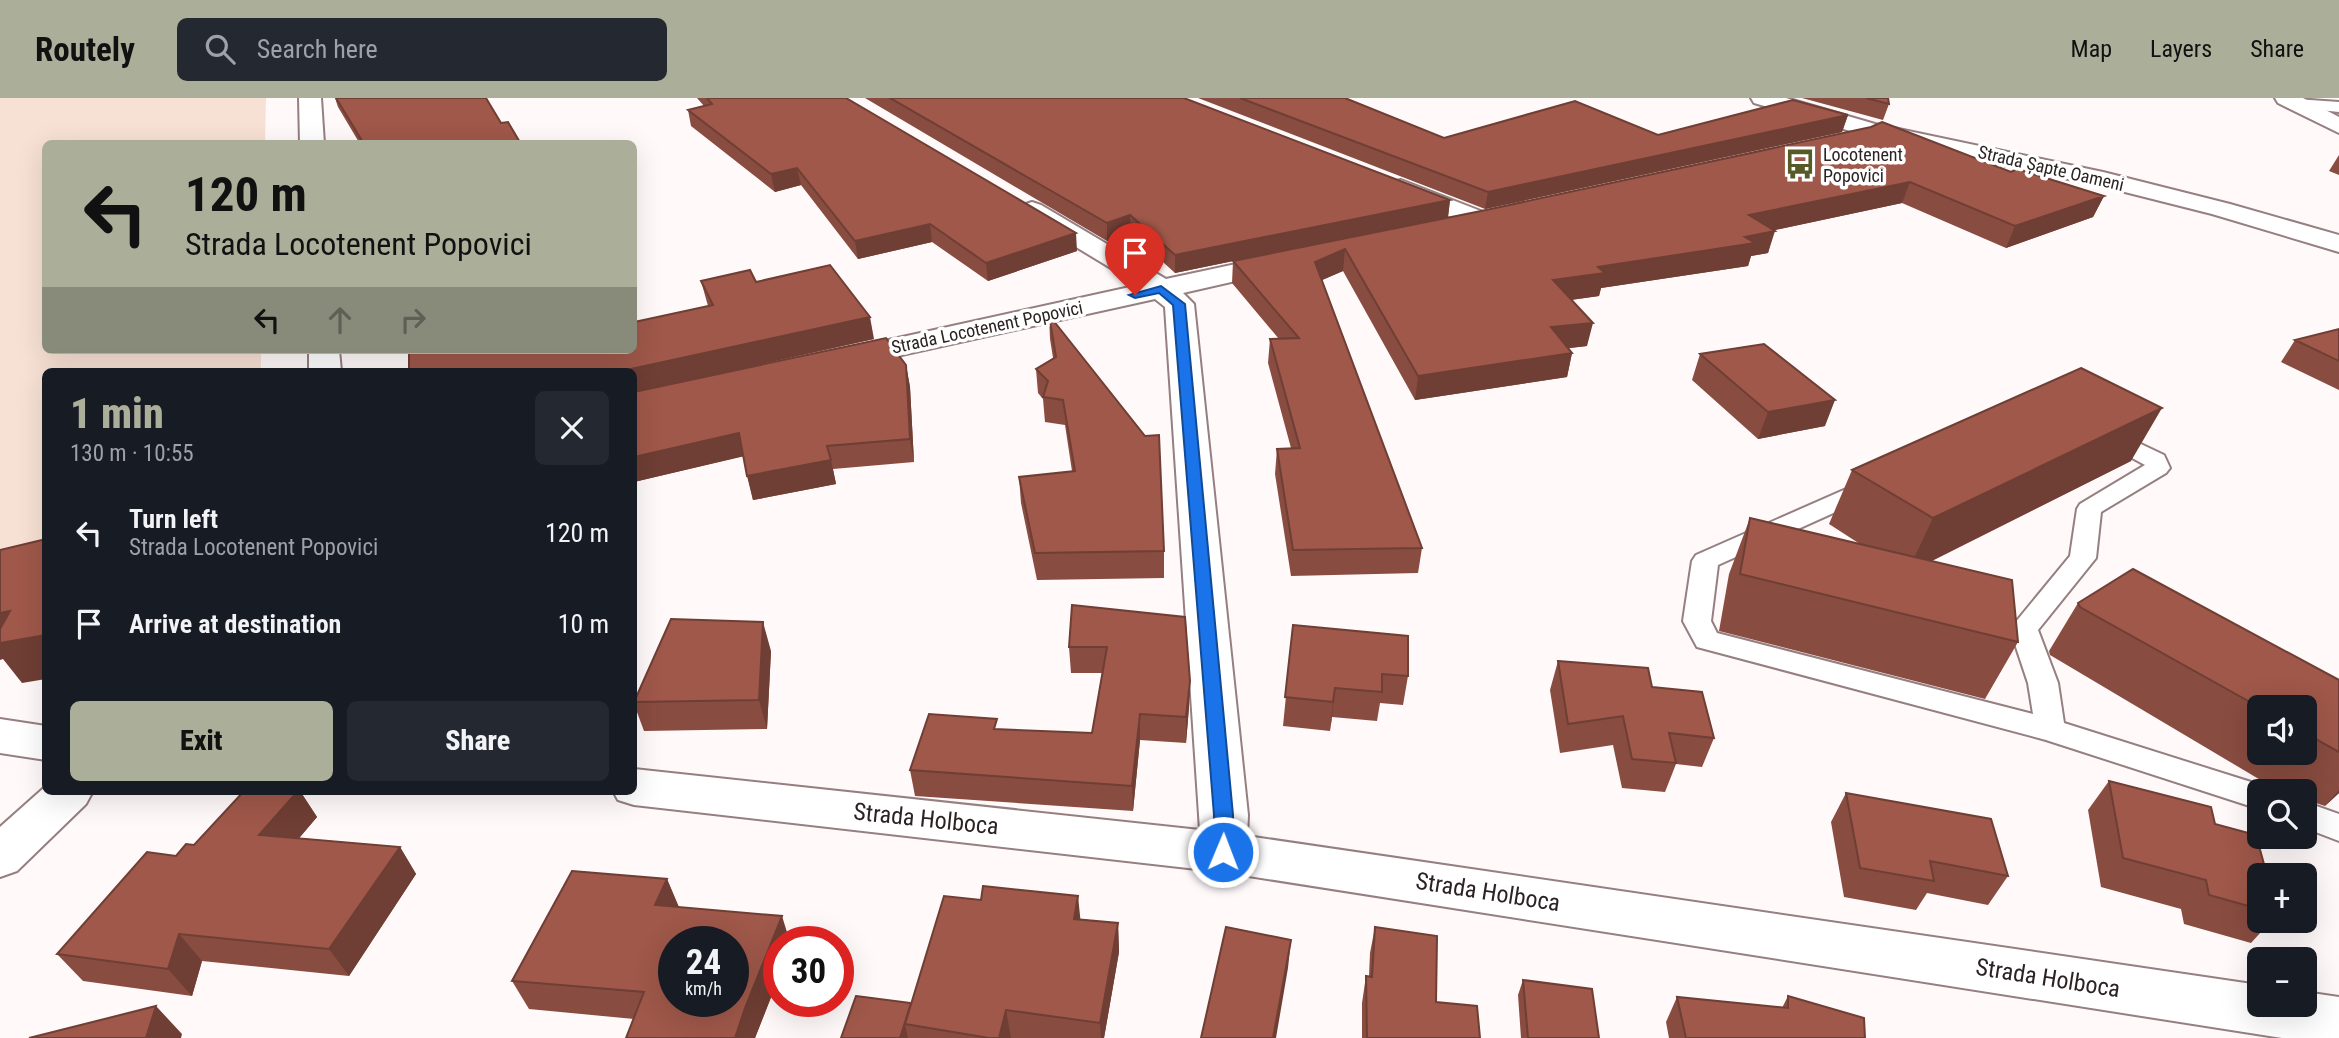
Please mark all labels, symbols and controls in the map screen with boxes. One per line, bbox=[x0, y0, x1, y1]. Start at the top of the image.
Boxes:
search box bbox=[177, 18, 667, 81]
text: Routely bbox=[35, 30, 135, 69]
icon: search bbox=[201, 30, 239, 68]
text: Search here bbox=[257, 34, 378, 64]
text: Map bbox=[2071, 35, 2112, 63]
text: Layers bbox=[2150, 35, 2212, 63]
text: Share bbox=[2250, 35, 2304, 63]
street label: Strada Șapte Oameni bbox=[1976, 141, 2126, 196]
place label: Locotenent Popovici bbox=[1823, 144, 1903, 186]
bus stop icon: Locotenent Popovici bbox=[1783, 147, 1817, 181]
text: 120 m bbox=[185, 166, 307, 223]
icon: left bbox=[70, 168, 161, 259]
pin bbox=[1105, 223, 1165, 295]
text: Strada Locotenent Popovici bbox=[185, 225, 532, 263]
icon: arrive bbox=[1116, 234, 1154, 272]
street label: Strada Locotenent Popovici bbox=[889, 296, 1085, 358]
icon: left bbox=[248, 301, 286, 339]
icon: ahead bbox=[321, 301, 359, 339]
icon: right bbox=[394, 301, 432, 339]
text: 1 min bbox=[70, 389, 164, 438]
button: close bbox=[535, 391, 609, 465]
text: 130 m · 10:55 bbox=[70, 440, 194, 467]
text: Turn left bbox=[129, 504, 218, 534]
icon: left bbox=[70, 514, 108, 552]
text: 120 m bbox=[545, 518, 609, 548]
text: Strada Locotenent Popovici bbox=[129, 534, 378, 561]
icon: arrive bbox=[70, 605, 108, 643]
text: Arrive at destination bbox=[129, 609, 341, 639]
text: 10 m bbox=[558, 609, 609, 639]
map controls bbox=[2247, 695, 2317, 1017]
button: sound bbox=[2247, 695, 2317, 765]
button: Exit bbox=[70, 701, 333, 781]
button: Share bbox=[347, 701, 609, 781]
button: search bbox=[2247, 779, 2317, 849]
street label: Strada Holboca bbox=[852, 797, 1000, 841]
position arrow bbox=[1186, 815, 1260, 889]
button: + bbox=[2247, 863, 2317, 933]
street label: Strada Holboca bbox=[1414, 867, 1562, 917]
speed limit sign: 30 bbox=[763, 926, 854, 1017]
text: 24 bbox=[686, 942, 721, 983]
button: − bbox=[2247, 947, 2317, 1017]
street label: Strada Holboca bbox=[1974, 953, 2122, 1003]
text: km/h bbox=[685, 978, 722, 999]

